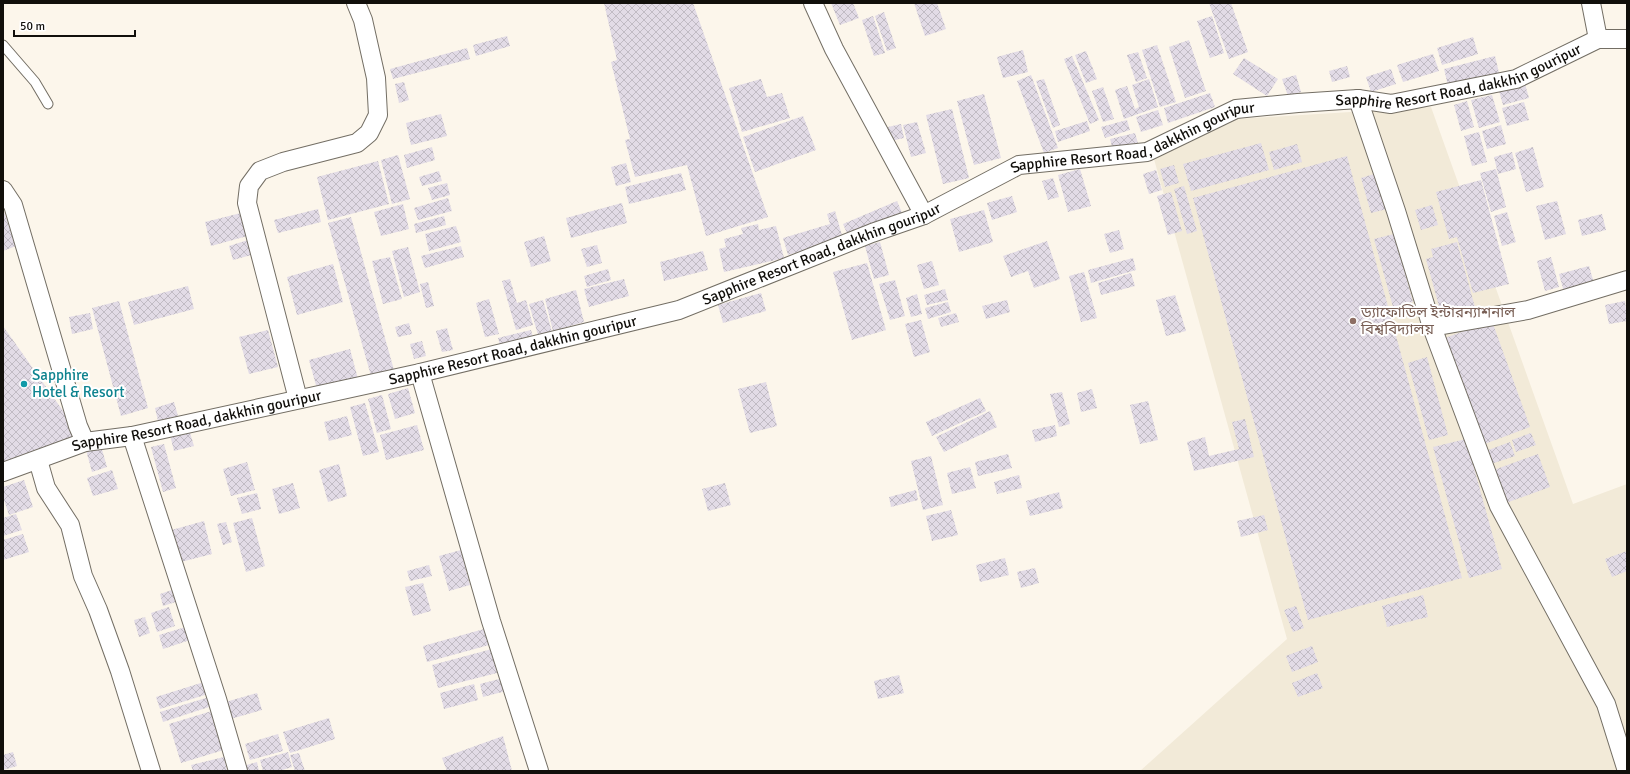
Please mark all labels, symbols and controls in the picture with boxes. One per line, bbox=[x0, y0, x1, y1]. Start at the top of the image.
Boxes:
scale bar bbox=[14, 12, 135, 38]
text: 50 m bbox=[20, 19, 45, 34]
street label: Sapphire Resort Road, dakkhin gouripur bbox=[1335, 39, 1584, 113]
street label: Sapphire Resort Road, dakkhin gouripur bbox=[1007, 98, 1256, 177]
street label: Sapphire Resort Road, dakkhin gouripur bbox=[699, 199, 944, 309]
place label: ড্যাফোডিল ইন্টারন্যাশনাল বিশ্ববিদ্যালয় bbox=[1360, 303, 1516, 338]
street label: Sapphire Resort Road, dakkhin gouripur bbox=[387, 311, 639, 389]
marker: ড্যাফোডিল ইন্টারন্যাশনাল বিশ্ববিদ্যালয় bbox=[1348, 316, 1358, 326]
place label: Sapphire Hotel & Resort bbox=[32, 366, 125, 401]
marker: Sapphire Hotel & Resort bbox=[19, 379, 29, 389]
street label: Sapphire Resort Road, dakkhin gouripur bbox=[69, 386, 324, 455]

